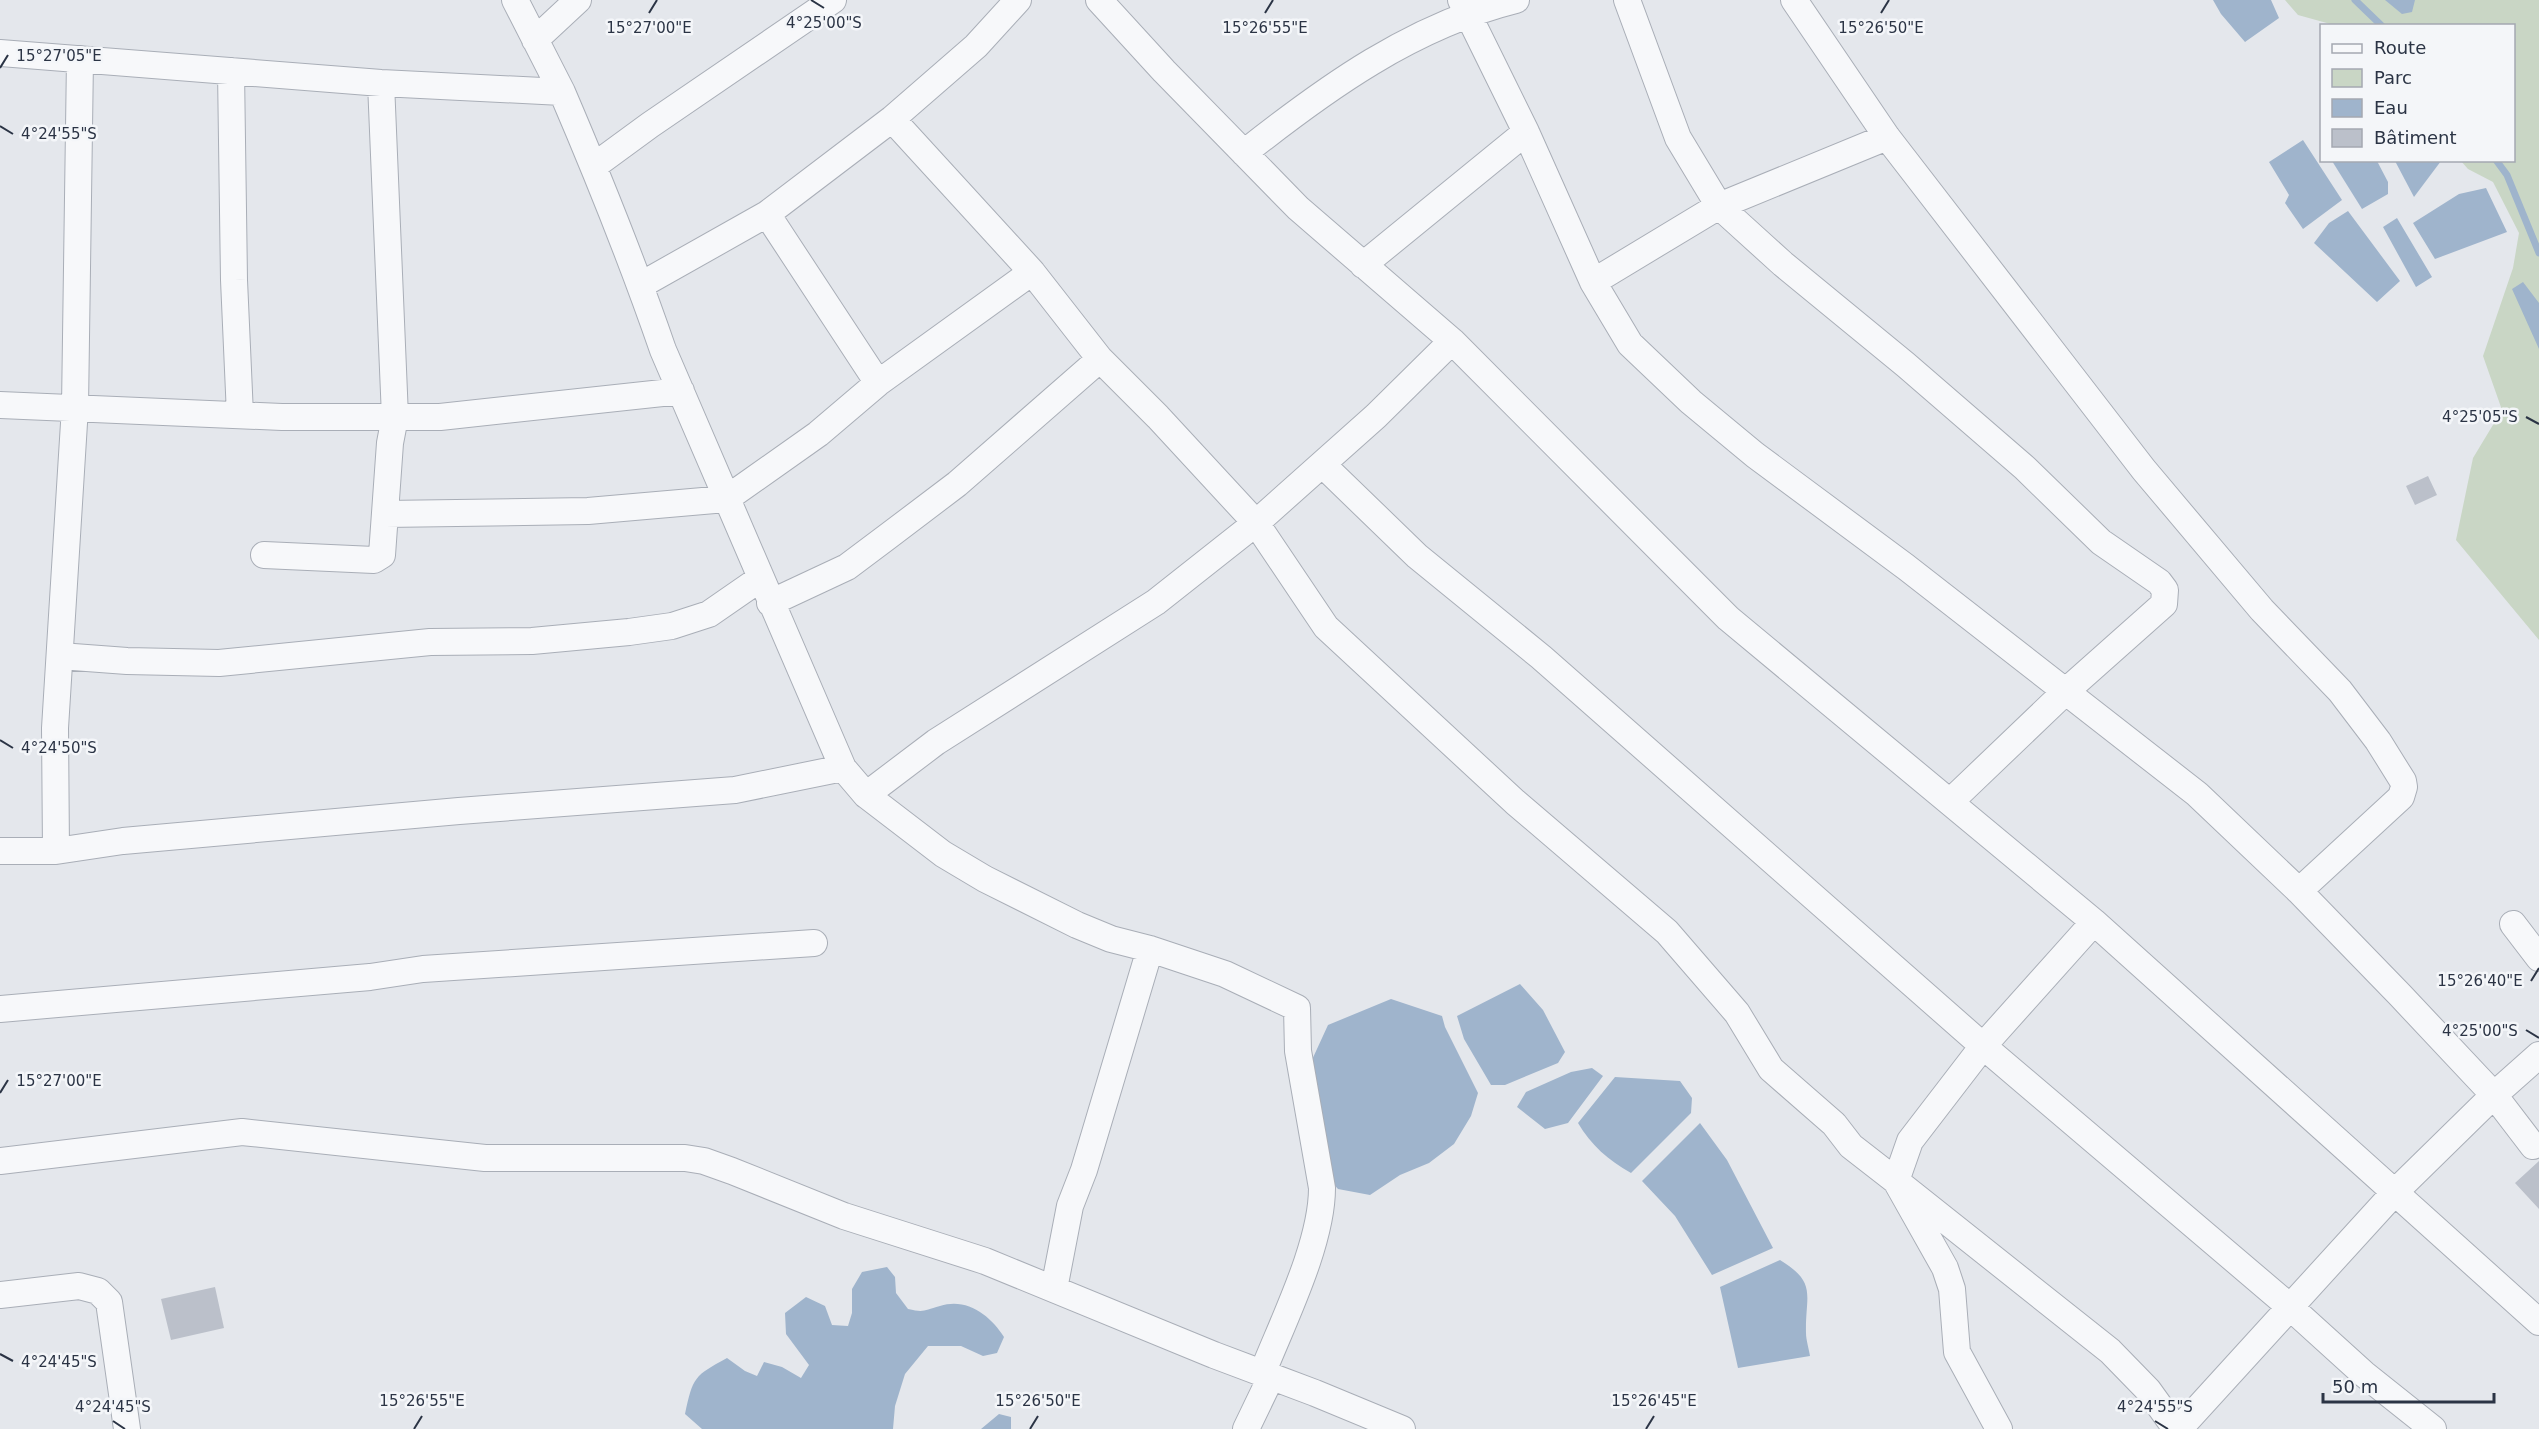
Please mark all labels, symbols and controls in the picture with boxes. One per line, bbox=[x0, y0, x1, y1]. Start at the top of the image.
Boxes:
text: 4°25'00"S bbox=[786, 14, 862, 32]
text: 15°27'00"E bbox=[606, 19, 692, 37]
text: 15°26'55"E bbox=[1222, 19, 1308, 37]
text: 15°26'50"E bbox=[1838, 19, 1924, 37]
legend bbox=[2320, 24, 2515, 162]
text: Route bbox=[2374, 37, 2426, 58]
text: 15°27'05"E bbox=[16, 47, 102, 65]
text: Parc bbox=[2374, 67, 2412, 88]
text: Eau bbox=[2374, 97, 2408, 118]
text: 4°24'55"S bbox=[21, 125, 97, 143]
text: Bâtiment bbox=[2374, 127, 2457, 148]
text: 4°25'05"S bbox=[2442, 408, 2518, 426]
text: 4°24'50"S bbox=[21, 739, 97, 757]
text: 15°26'40"E bbox=[2437, 972, 2523, 990]
text: 4°25'00"S bbox=[2442, 1022, 2518, 1040]
text: 15°27'00"E bbox=[16, 1072, 102, 1090]
text: 4°24'45"S bbox=[21, 1353, 97, 1371]
scale bar bbox=[2323, 1366, 2494, 1404]
text: 50 m bbox=[2332, 1376, 2378, 1397]
text: 15°26'55"E bbox=[379, 1392, 465, 1410]
text: 15°26'50"E bbox=[995, 1392, 1081, 1410]
text: 15°26'45"E bbox=[1611, 1392, 1697, 1410]
text: 4°24'45"S bbox=[75, 1398, 151, 1416]
text: 4°24'55"S bbox=[2117, 1398, 2193, 1416]

